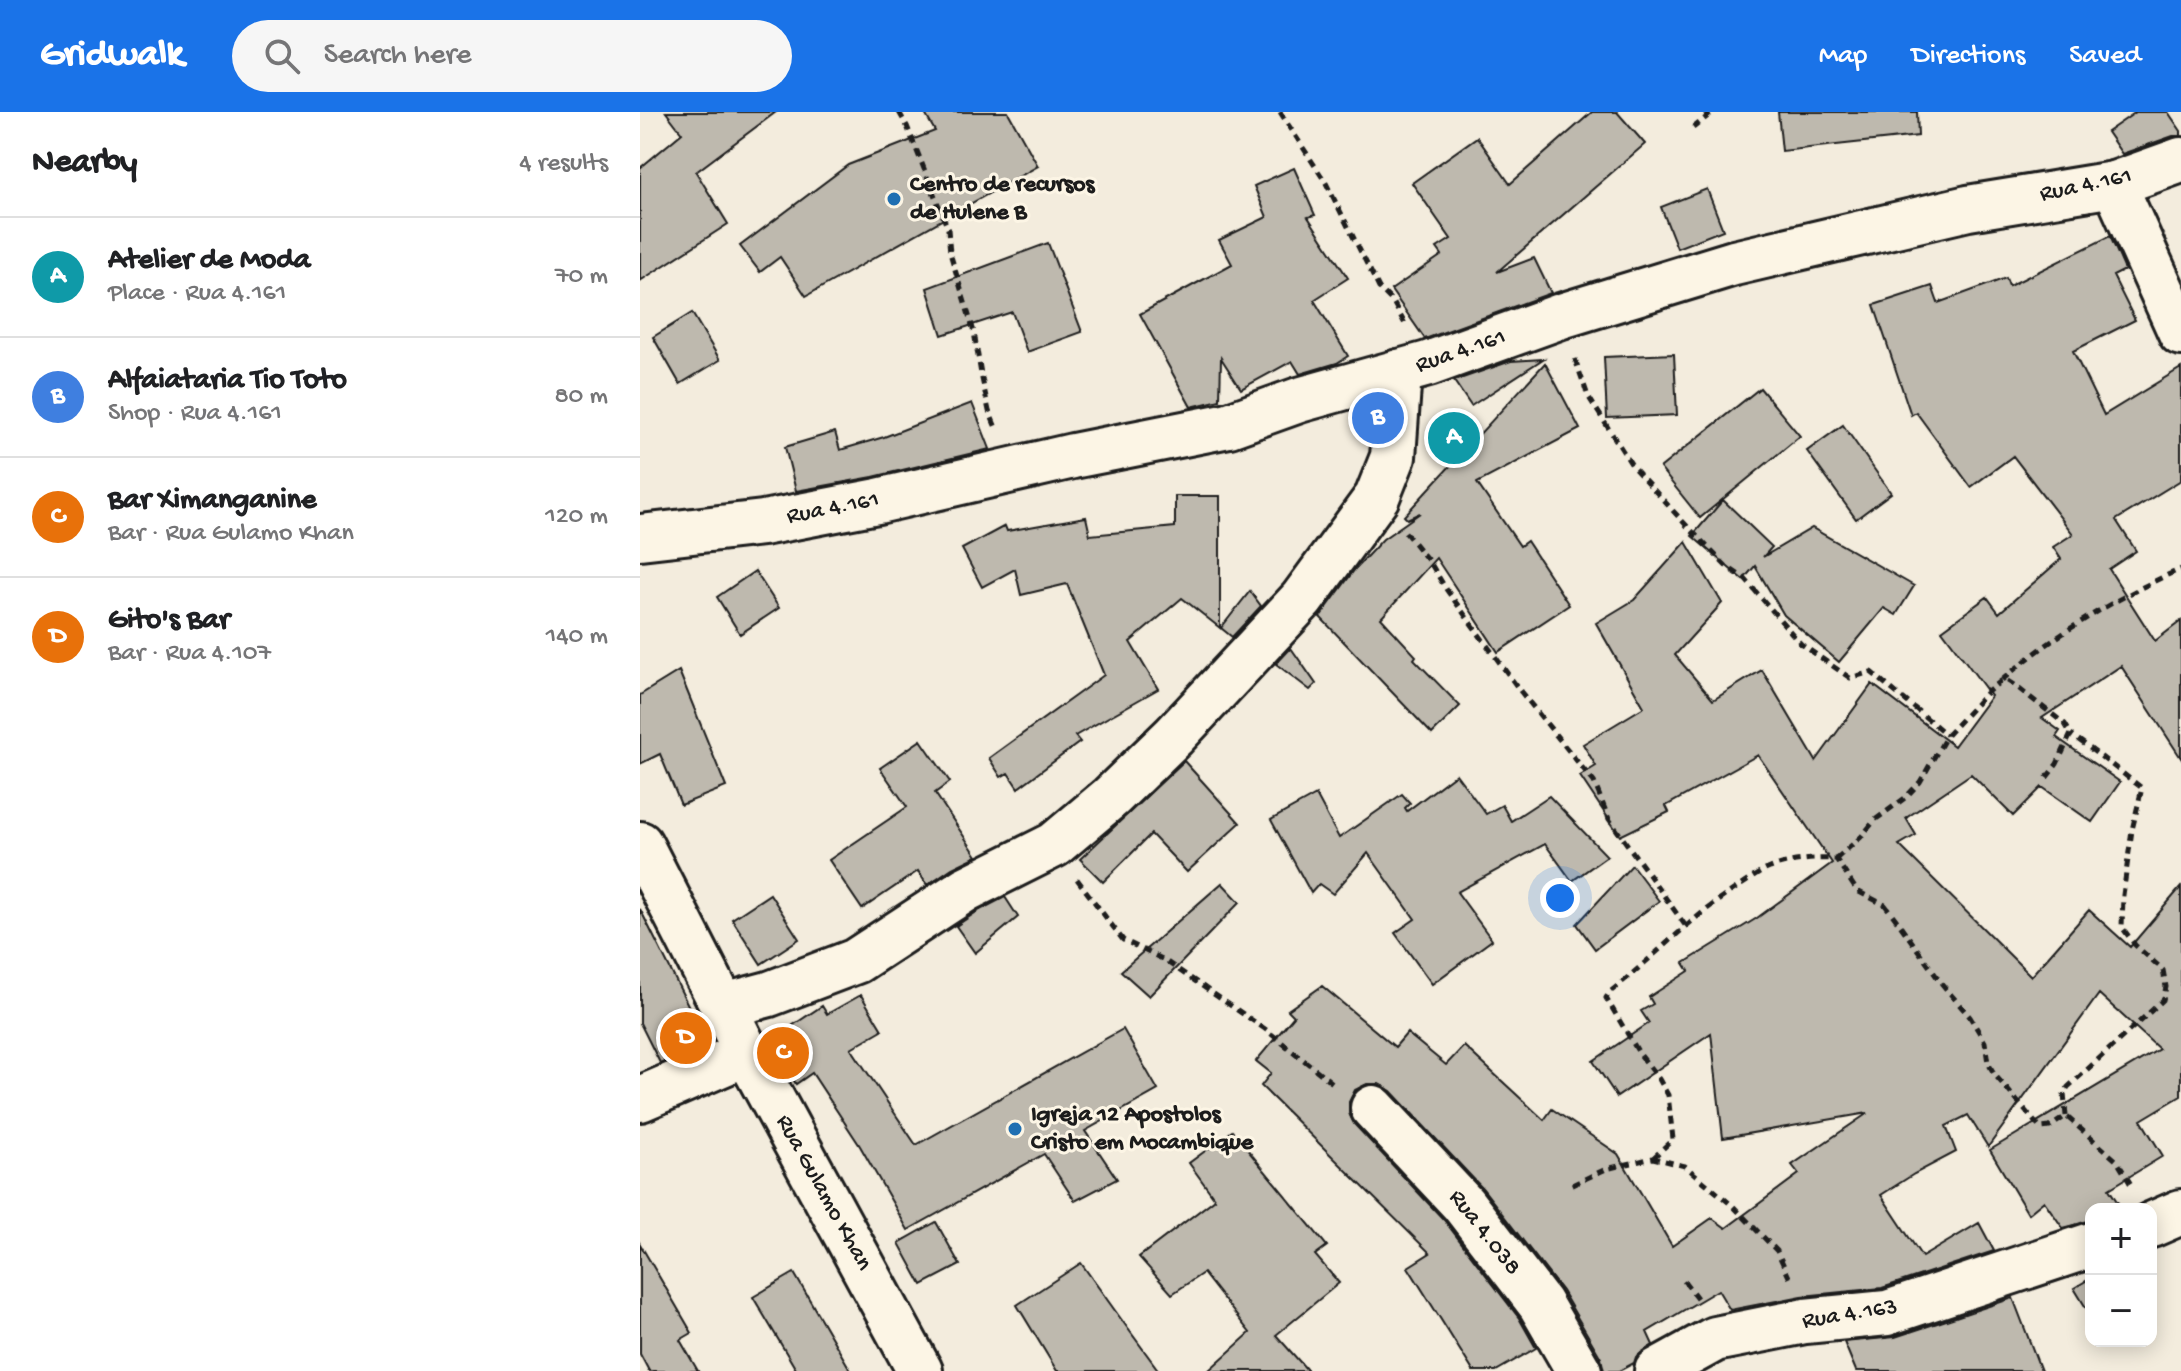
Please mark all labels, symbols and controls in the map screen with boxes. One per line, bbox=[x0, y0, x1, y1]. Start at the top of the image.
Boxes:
search box bbox=[232, 20, 792, 92]
text: Gridwalk bbox=[40, 34, 184, 78]
icon: search bbox=[260, 34, 304, 78]
text: Search here bbox=[324, 39, 472, 74]
text: Map bbox=[1819, 40, 1867, 73]
text: Directions bbox=[1911, 40, 2025, 73]
text: Saved bbox=[2069, 40, 2141, 73]
text: Nearby bbox=[32, 144, 137, 184]
text: 4 results bbox=[519, 149, 608, 180]
street label: Rua 4.161 bbox=[2037, 162, 2135, 210]
place label: Centro de recursos de Hulene B bbox=[910, 171, 1095, 228]
marker: Centro de recursos de Hulene B bbox=[885, 190, 903, 208]
text: Atelier de Moda bbox=[108, 244, 311, 279]
text: A bbox=[50, 262, 66, 293]
text: 70 m bbox=[555, 262, 608, 293]
text: Place · Rua 4.161 bbox=[108, 279, 286, 310]
street label: Rua 4.161 bbox=[1412, 323, 1510, 381]
text: Alfaiataria Tio Toto bbox=[108, 364, 347, 399]
text: B bbox=[51, 382, 65, 413]
text: 80 m bbox=[554, 382, 608, 413]
pin: B bbox=[1352, 388, 1404, 448]
text: Shop · Rua 4.161 bbox=[108, 399, 282, 430]
pin: A bbox=[1428, 408, 1480, 468]
text: Bar Ximanganine bbox=[108, 484, 317, 519]
street label: Rua 4.161 bbox=[784, 486, 882, 532]
text: C bbox=[51, 502, 65, 533]
text: 120 m bbox=[545, 502, 608, 533]
text: Bar · Rua Gulamo Khan bbox=[108, 519, 354, 550]
text: Gito's Bar bbox=[108, 604, 230, 639]
text: D bbox=[50, 622, 66, 653]
text: 140 m bbox=[546, 622, 608, 653]
text: Bar · Rua 4.107 bbox=[108, 639, 271, 670]
your location bbox=[1540, 878, 1580, 918]
pin: D bbox=[660, 1008, 712, 1068]
pin: C bbox=[757, 1023, 809, 1083]
place label: Igreja 12 Apostolos Cristo em Mocambique bbox=[1031, 1101, 1255, 1158]
street label: Rua Gulamo Khan bbox=[768, 1110, 878, 1277]
marker: Igreja 12 Apostolos Cristo em Mocambique bbox=[1006, 1120, 1024, 1138]
street label: Rua 4.038 bbox=[1441, 1184, 1527, 1282]
map controls bbox=[2085, 1203, 2157, 1347]
button: + bbox=[2085, 1203, 2157, 1275]
button: − bbox=[2085, 1275, 2157, 1347]
street label: Rua 4.163 bbox=[1800, 1293, 1900, 1337]

